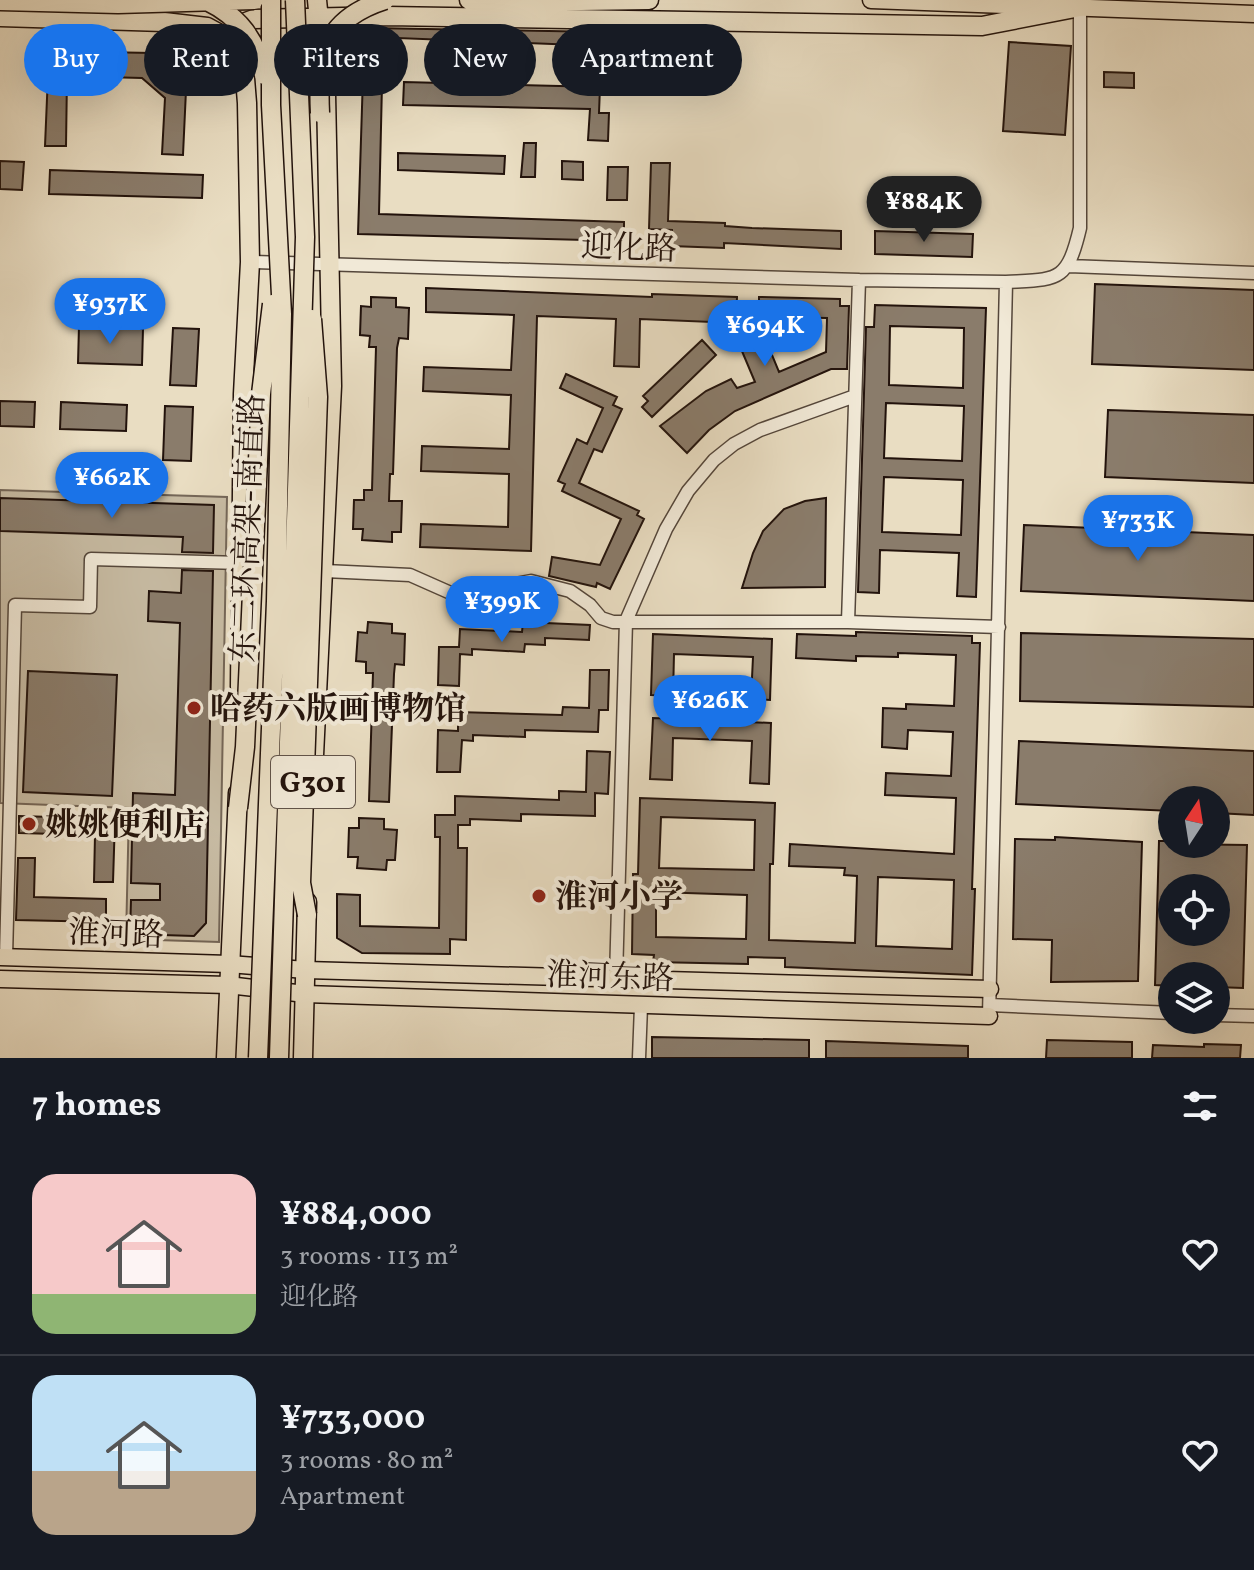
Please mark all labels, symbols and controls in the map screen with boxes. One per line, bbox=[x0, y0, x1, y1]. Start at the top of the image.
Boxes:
chip: Buy bbox=[24, 24, 128, 96]
chip: Rent bbox=[144, 24, 258, 96]
chip: Filters bbox=[274, 24, 408, 96]
chip: New bbox=[424, 24, 536, 96]
chip: Apartment bbox=[552, 24, 742, 96]
pin: ¥884K bbox=[868, 176, 980, 244]
text: ¥884K bbox=[885, 184, 963, 220]
street label: 迎化路 bbox=[580, 226, 678, 274]
pin: ¥937K bbox=[54, 278, 166, 346]
text: ¥937K bbox=[72, 286, 148, 322]
pin: ¥694K bbox=[709, 300, 821, 368]
text: ¥694K bbox=[725, 308, 805, 344]
street label: 东二环高架-南直路 bbox=[223, 393, 277, 664]
pin: ¥662K bbox=[56, 452, 168, 520]
text: ¥662K bbox=[73, 460, 151, 496]
pin: ¥733K bbox=[1082, 495, 1194, 563]
text: ¥733K bbox=[1101, 503, 1175, 539]
pin: ¥399K bbox=[446, 576, 558, 644]
text: ¥399K bbox=[464, 584, 540, 620]
pin: ¥626K bbox=[654, 675, 766, 743]
text: ¥626K bbox=[671, 683, 749, 719]
place label: 哈药六版画博物馆 bbox=[210, 689, 466, 733]
marker: 哈药六版画博物馆 bbox=[185, 699, 203, 717]
road number: G301 bbox=[271, 756, 355, 808]
north arrow bbox=[1158, 786, 1230, 858]
map controls bbox=[1158, 786, 1230, 1034]
place label: 姚姚便利店 bbox=[45, 805, 205, 849]
marker: 姚姚便利店 bbox=[20, 815, 38, 833]
button: locate bbox=[1158, 874, 1230, 946]
place label: 淮河小学 bbox=[555, 877, 683, 921]
marker: 淮河小学 bbox=[530, 887, 548, 905]
street label: 淮河路 bbox=[67, 912, 165, 960]
street label: 淮河东路 bbox=[545, 955, 675, 1003]
button: layers bbox=[1158, 962, 1230, 1034]
text: 7 homes bbox=[32, 1083, 161, 1130]
icon: filters bbox=[1178, 1084, 1222, 1128]
text: ¥884,000 bbox=[280, 1192, 432, 1239]
icon: home bbox=[96, 1206, 192, 1302]
icon: heart bbox=[1178, 1232, 1222, 1276]
text: 3 rooms · 113 m² bbox=[280, 1239, 458, 1275]
text: 迎化路 bbox=[280, 1280, 358, 1316]
text: ¥733,000 bbox=[280, 1396, 425, 1443]
icon: home bbox=[96, 1407, 192, 1503]
icon: heart bbox=[1178, 1433, 1222, 1477]
text: 3 rooms · 80 m² bbox=[280, 1443, 453, 1479]
text: Apartment bbox=[280, 1479, 405, 1515]

